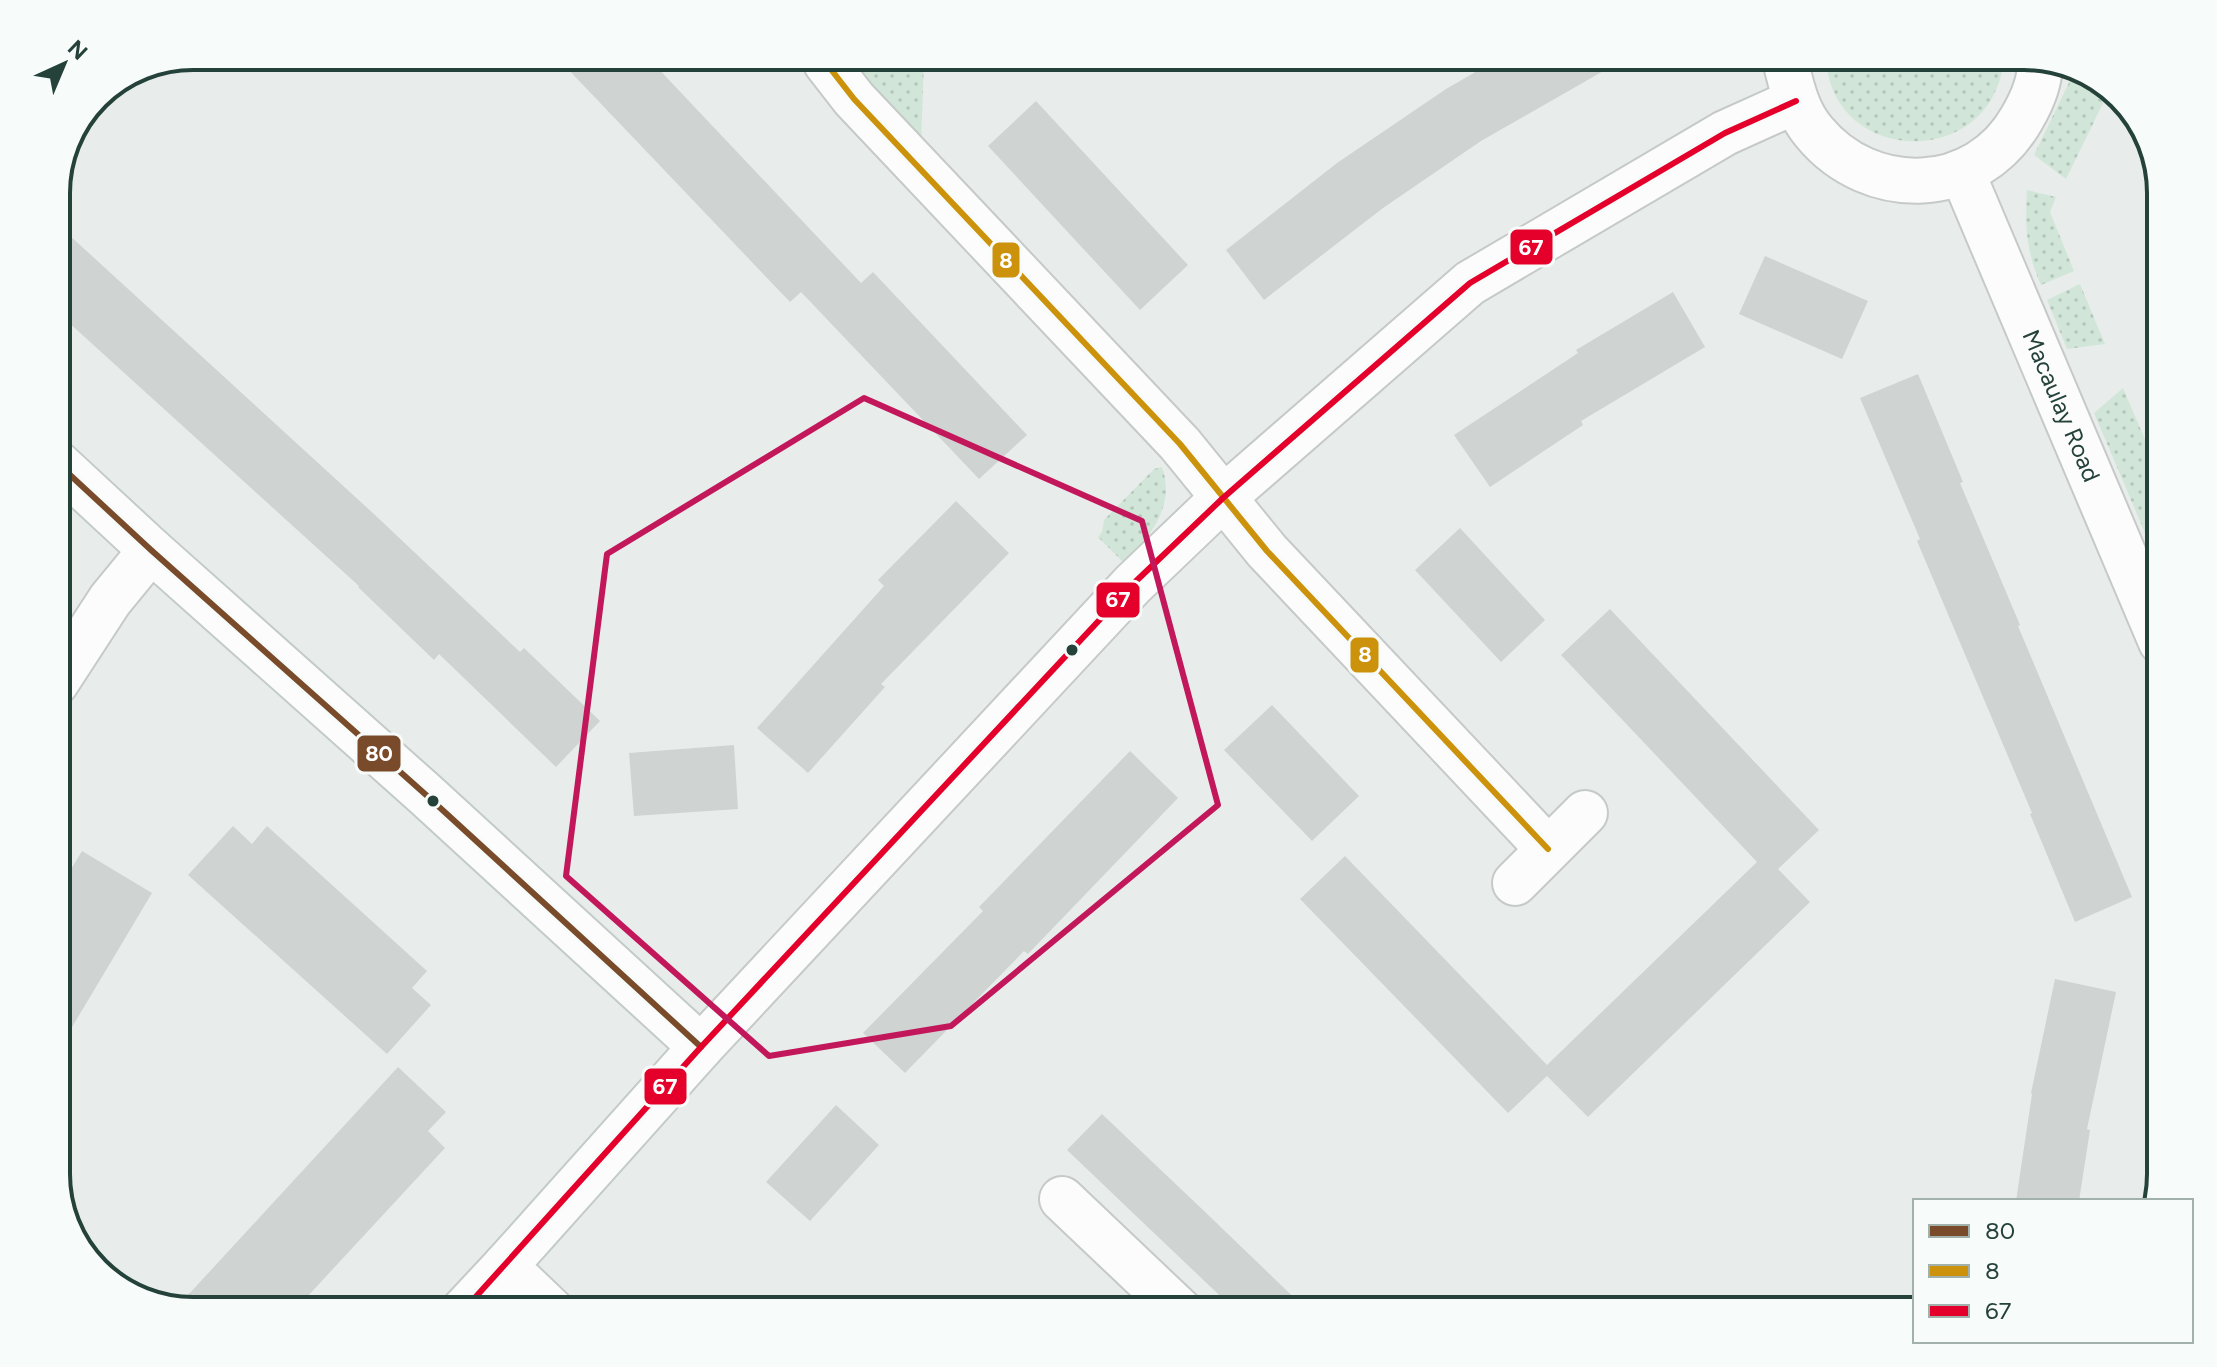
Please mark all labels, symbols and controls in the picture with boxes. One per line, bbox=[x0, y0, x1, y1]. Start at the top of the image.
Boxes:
north arrow bbox=[24, 24, 104, 104]
text: N bbox=[62, 34, 93, 66]
line badge: 67 bbox=[1509, 228, 1554, 266]
text: 67 bbox=[1519, 234, 1544, 261]
line badge: 8 bbox=[991, 241, 1021, 279]
text: 8 bbox=[999, 247, 1013, 274]
street label: Macaulay Road bbox=[2016, 325, 2107, 486]
line badge: 67 bbox=[1095, 581, 1141, 619]
text: 67 bbox=[1106, 586, 1131, 613]
line badge: 8 bbox=[1349, 636, 1380, 674]
text: 8 bbox=[1358, 641, 1372, 668]
unlabelled marker bbox=[1064, 642, 1080, 658]
line badge: 80 bbox=[356, 734, 402, 773]
text: 80 bbox=[365, 740, 393, 767]
unlabelled marker bbox=[425, 793, 441, 809]
line badge: 67 bbox=[643, 1067, 688, 1106]
text: 67 bbox=[653, 1073, 678, 1100]
legend bbox=[1913, 1199, 2193, 1343]
text: 80 bbox=[1985, 1216, 2015, 1245]
text: 8 bbox=[1985, 1256, 2000, 1285]
text: 67 bbox=[1985, 1296, 2012, 1325]

